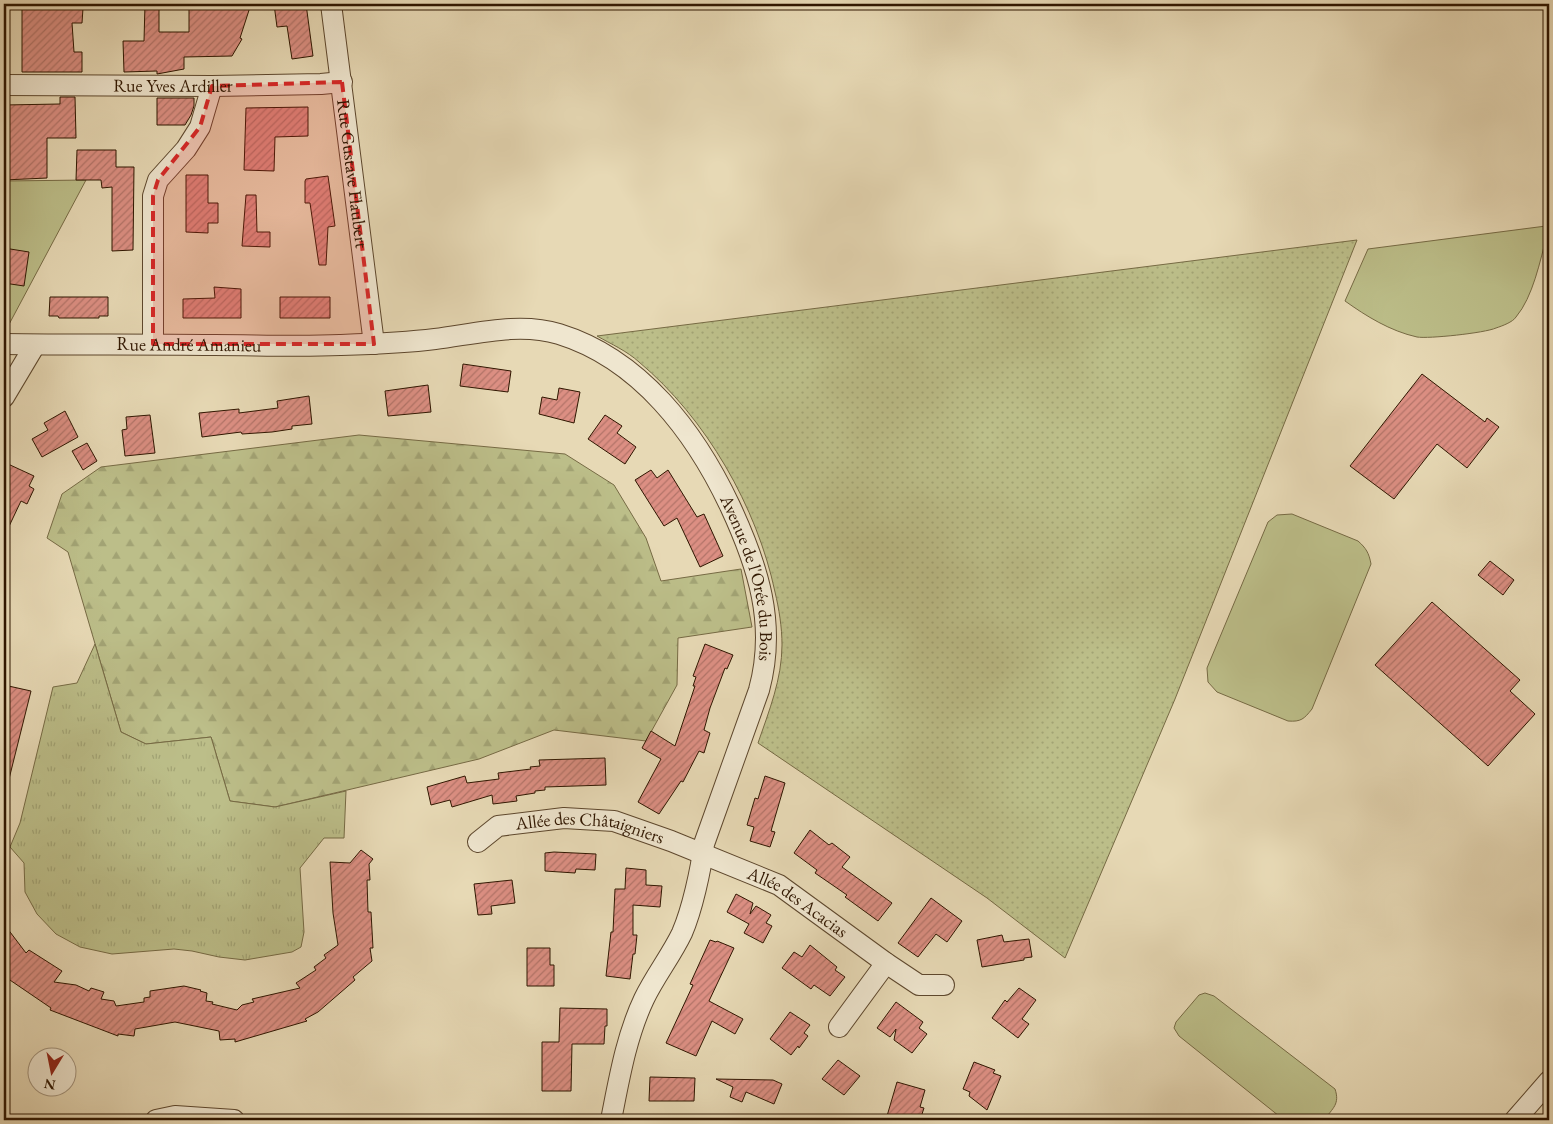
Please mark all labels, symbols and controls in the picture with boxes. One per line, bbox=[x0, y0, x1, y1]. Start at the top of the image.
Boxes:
street label: Rue Yves Ardiller bbox=[113, 74, 233, 97]
street label: Rue Gustave Flaubert bbox=[332, 98, 374, 250]
street label: Rue André Amanieu bbox=[117, 332, 262, 357]
street label: Avenue de l'Orée du Bois bbox=[715, 490, 778, 663]
street label: Allée des Châtaigniers bbox=[513, 806, 668, 849]
street label: Allée des Acacias bbox=[743, 861, 853, 943]
north arrow bbox=[28, 1046, 78, 1096]
text: N bbox=[42, 1075, 57, 1095]

